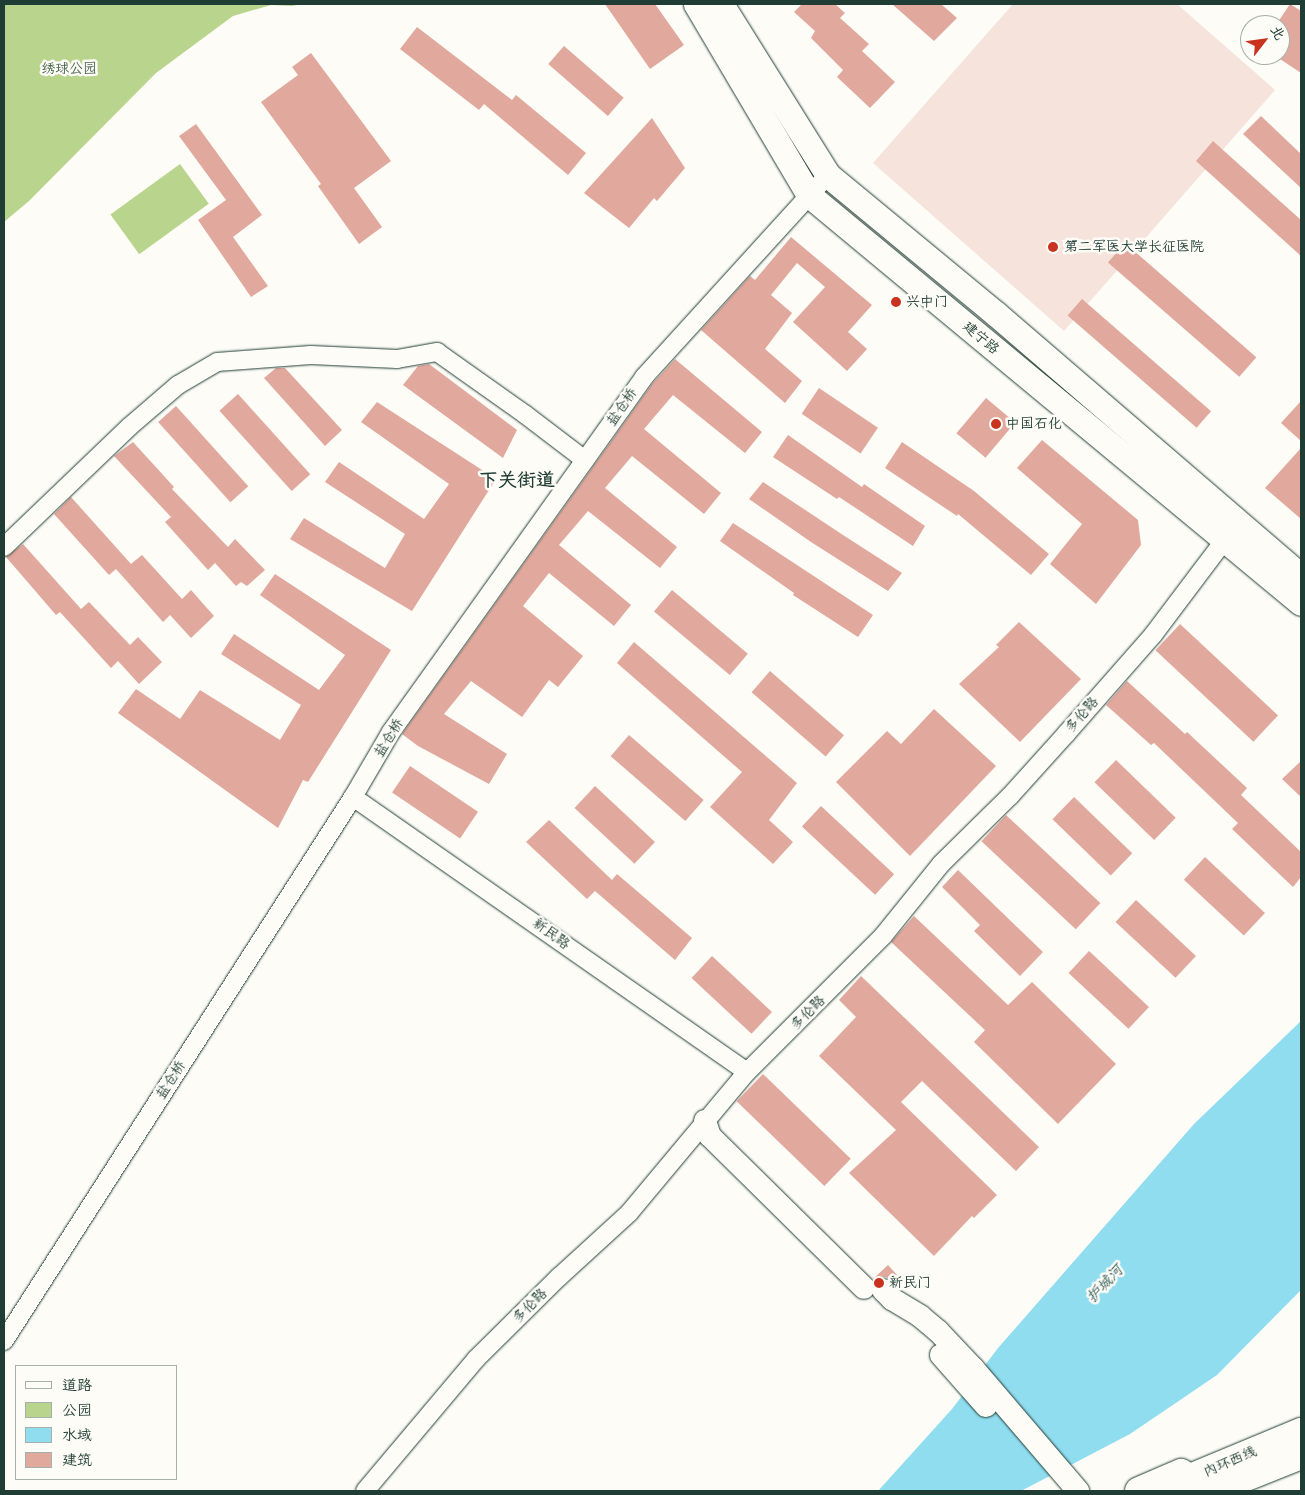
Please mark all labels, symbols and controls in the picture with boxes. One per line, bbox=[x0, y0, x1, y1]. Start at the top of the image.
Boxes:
north arrow bbox=[1240, 15, 1290, 65]
text: 北 bbox=[1263, 20, 1292, 45]
park label: 绣球公园 bbox=[41, 61, 97, 77]
place label: 第二军医大学长征医院 bbox=[1064, 239, 1204, 255]
marker: 第二军医大学长征医院 bbox=[1046, 240, 1060, 254]
place label: 兴中门 bbox=[906, 294, 948, 310]
marker: 兴中门 bbox=[890, 296, 902, 308]
street label: 建宁路 bbox=[960, 318, 1002, 358]
street label: 盐仓桥 bbox=[603, 385, 641, 429]
place label: 中国石化 bbox=[1006, 416, 1062, 432]
marker: 中国石化 bbox=[990, 418, 1002, 430]
district label: 下关街道 bbox=[479, 469, 555, 491]
street label: 多伦路 bbox=[1062, 694, 1102, 736]
street label: 盐仓桥 bbox=[371, 716, 407, 760]
street label: 新民路 bbox=[529, 915, 573, 953]
street label: 多伦路 bbox=[787, 992, 829, 1034]
street label: 盐仓桥 bbox=[153, 1058, 189, 1102]
water label: 护城河 bbox=[1083, 1261, 1127, 1307]
place label: 新民门 bbox=[889, 1275, 931, 1291]
marker: 新民门 bbox=[873, 1277, 885, 1289]
street label: 多伦路 bbox=[509, 1285, 551, 1327]
legend bbox=[15, 1365, 178, 1480]
text: 道路 bbox=[62, 1372, 92, 1398]
text: 公园 bbox=[62, 1397, 92, 1423]
text: 水域 bbox=[62, 1422, 92, 1448]
street label: 内环西线 bbox=[1201, 1443, 1259, 1481]
text: 建筑 bbox=[62, 1447, 92, 1473]

